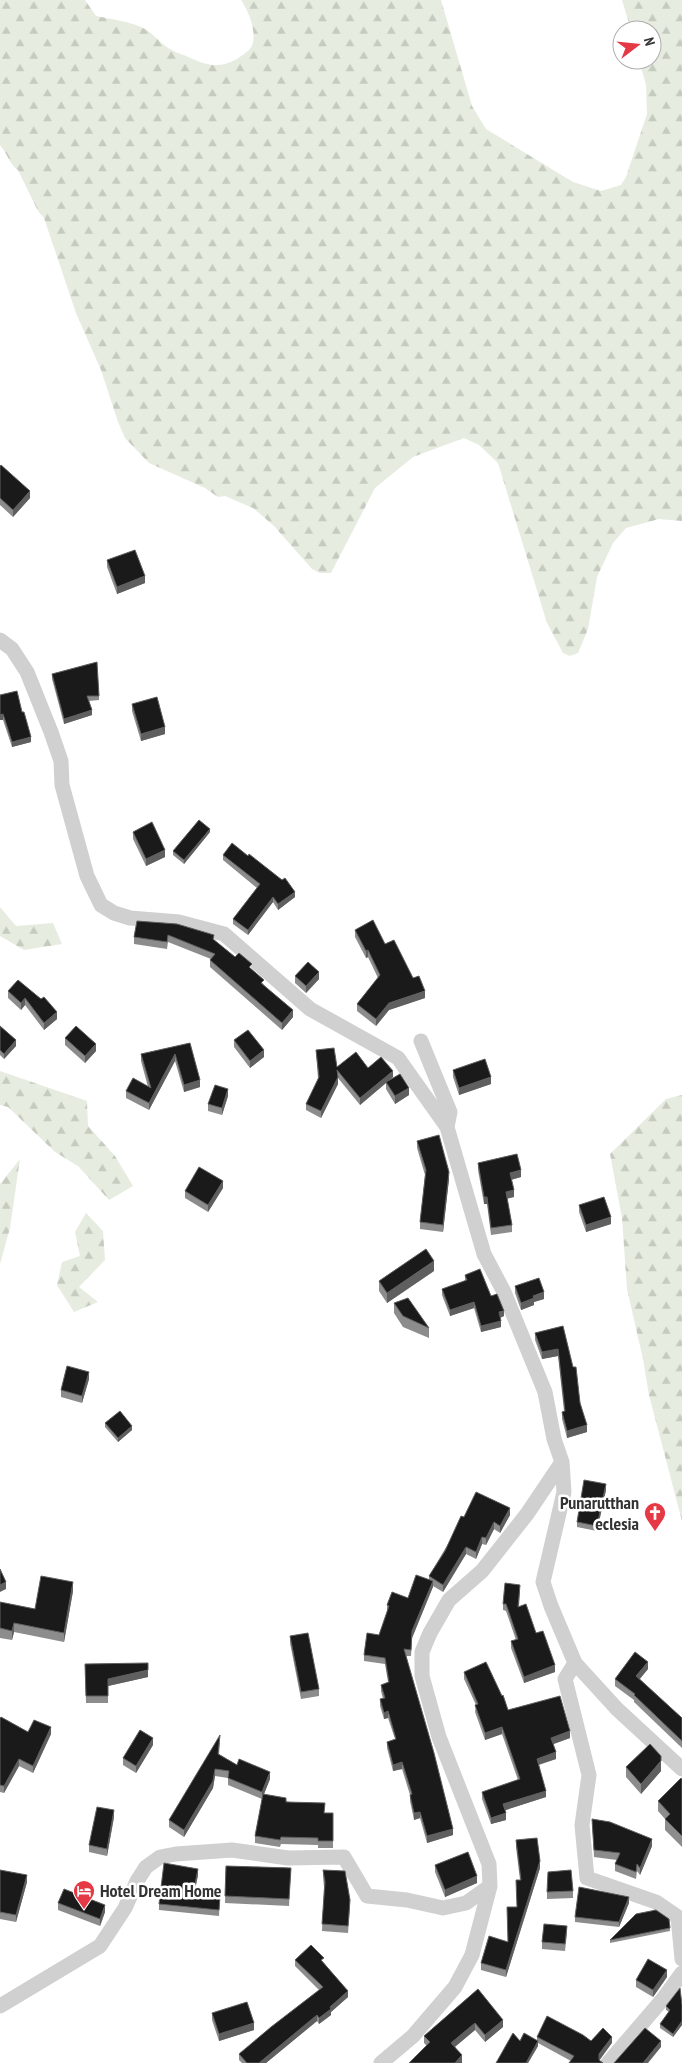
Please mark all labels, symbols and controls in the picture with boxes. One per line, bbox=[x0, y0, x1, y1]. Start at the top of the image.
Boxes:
north arrow bbox=[612, 20, 662, 70]
text: N bbox=[640, 35, 659, 48]
place label: Punarutthan eclesia bbox=[560, 1491, 639, 1535]
church icon: Punarutthan eclesia bbox=[643, 1501, 667, 1532]
hotel icon: Hotel Dream Home bbox=[72, 1879, 96, 1910]
place label: Hotel Dream Home bbox=[100, 1879, 222, 1902]

